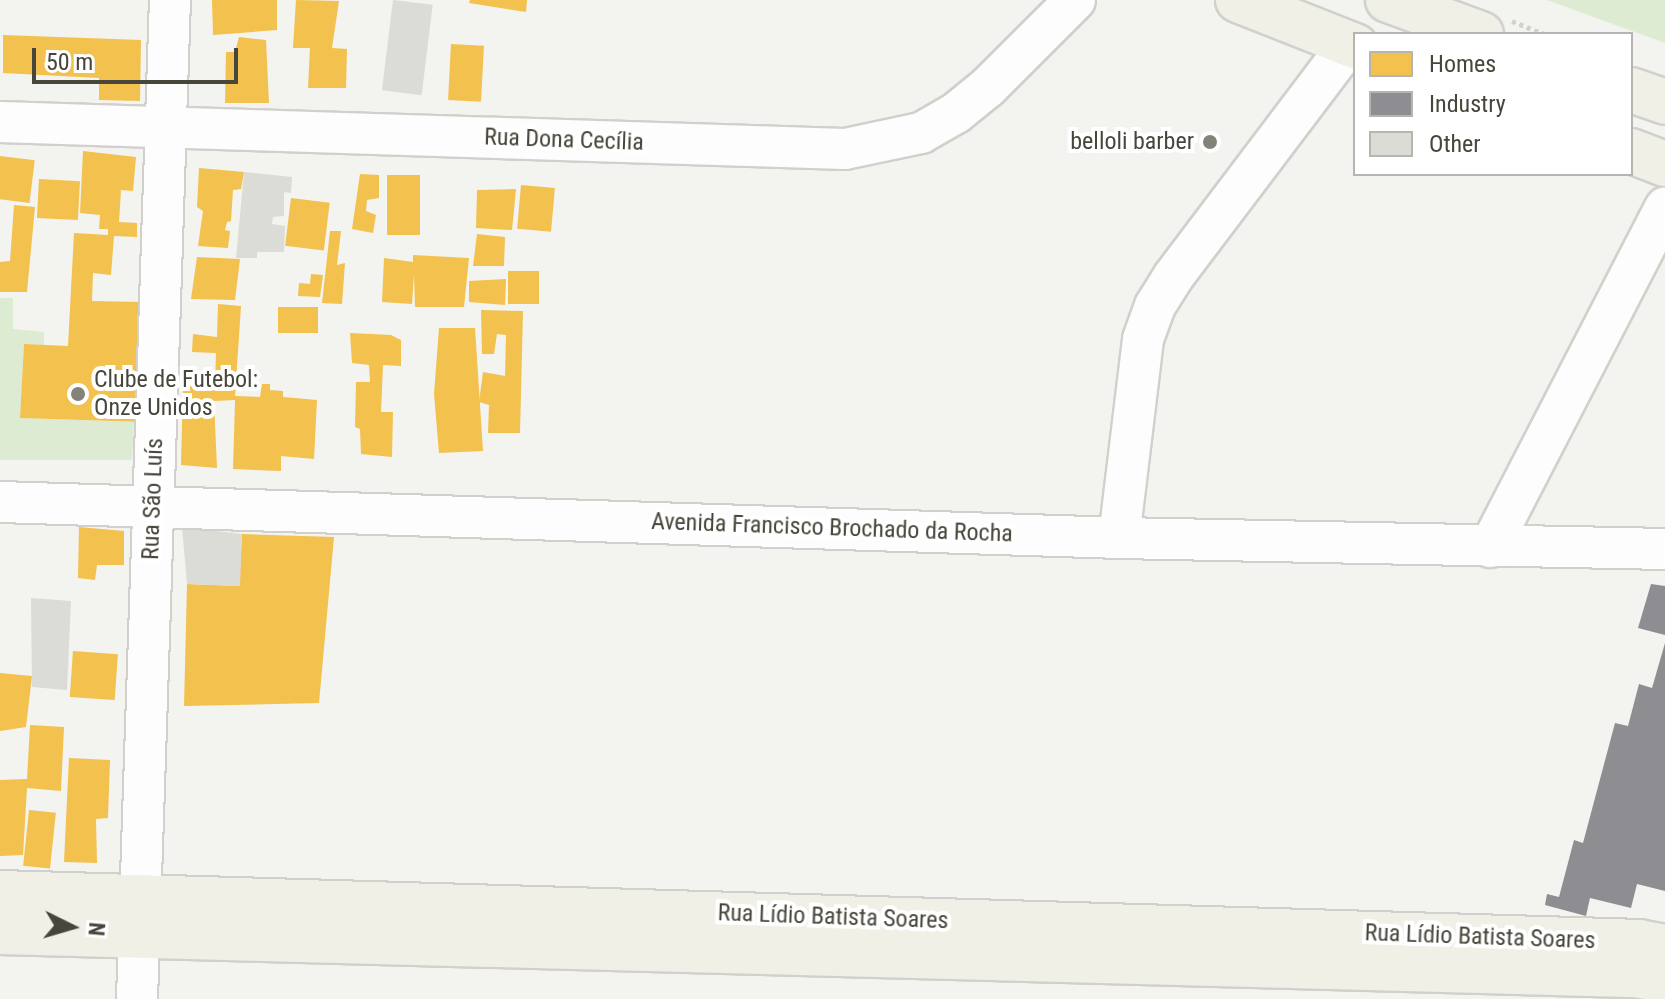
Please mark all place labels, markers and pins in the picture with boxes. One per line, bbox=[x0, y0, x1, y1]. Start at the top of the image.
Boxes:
place label: belloli barber bbox=[1070, 128, 1194, 156]
marker: belloli barber bbox=[1201, 133, 1219, 151]
place label: Clube de Futebol: Onze Unidos bbox=[94, 366, 258, 422]
marker: Clube de Futebol: Onze Unidos bbox=[69, 385, 87, 403]

